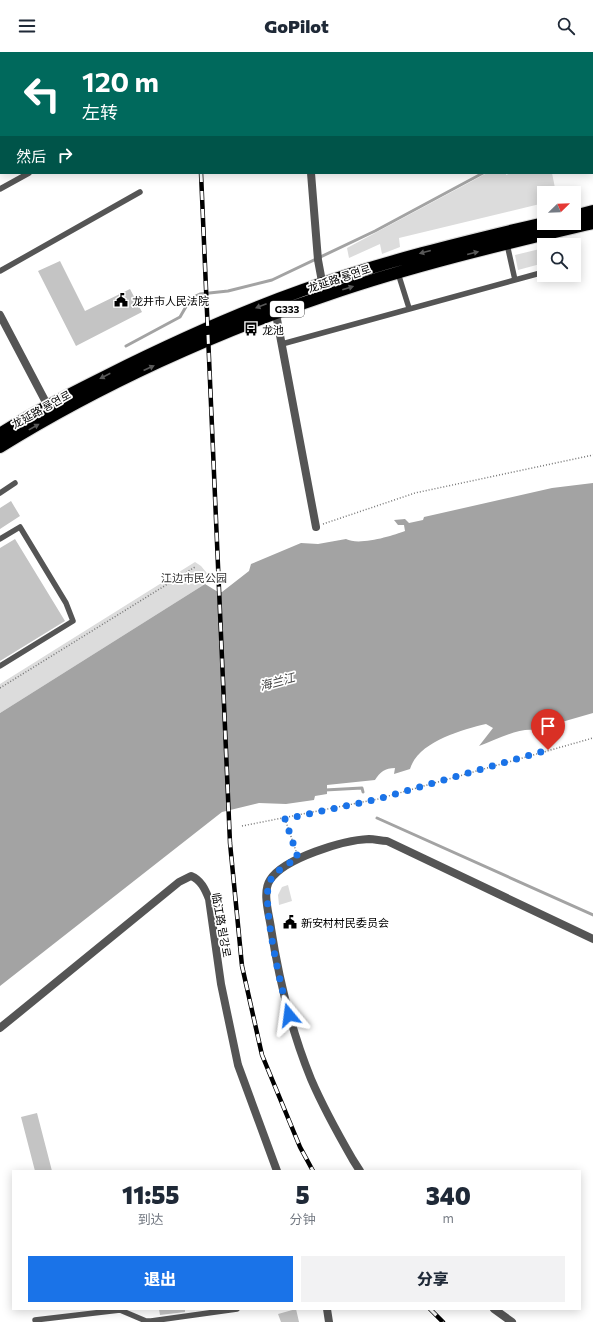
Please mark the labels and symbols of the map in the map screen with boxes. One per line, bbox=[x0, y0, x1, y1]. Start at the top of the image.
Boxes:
north arrow bbox=[537, 186, 581, 230]
one-way arrow bbox=[418, 250, 431, 256]
one-way arrow bbox=[467, 250, 479, 256]
street label: 龙延路 룡연로 bbox=[306, 262, 372, 294]
one-way arrow bbox=[342, 285, 354, 291]
public building icon: 龙井市人民法院 bbox=[113, 292, 129, 308]
place label: 龙井市人民法院 bbox=[132, 294, 209, 307]
road number: G333 bbox=[270, 301, 304, 317]
one-way arrow bbox=[255, 303, 267, 309]
bus stop icon: 龙池 bbox=[243, 321, 259, 337]
place label: 龙池 bbox=[262, 323, 284, 336]
one-way arrow bbox=[144, 365, 155, 371]
one-way arrow bbox=[99, 373, 110, 380]
street label: 龙延路 룡연로 bbox=[9, 387, 73, 431]
one-way arrow bbox=[28, 424, 39, 431]
park label: 江边市民公园 bbox=[161, 571, 227, 584]
water label: 海兰江 bbox=[258, 669, 298, 692]
pin bbox=[531, 709, 565, 750]
street label: 临江路 림강로 bbox=[210, 892, 234, 958]
public building icon: 新安村村民委员会 bbox=[282, 914, 298, 930]
place label: 新安村村民委员会 bbox=[301, 916, 389, 929]
position arrow bbox=[268, 994, 310, 1036]

